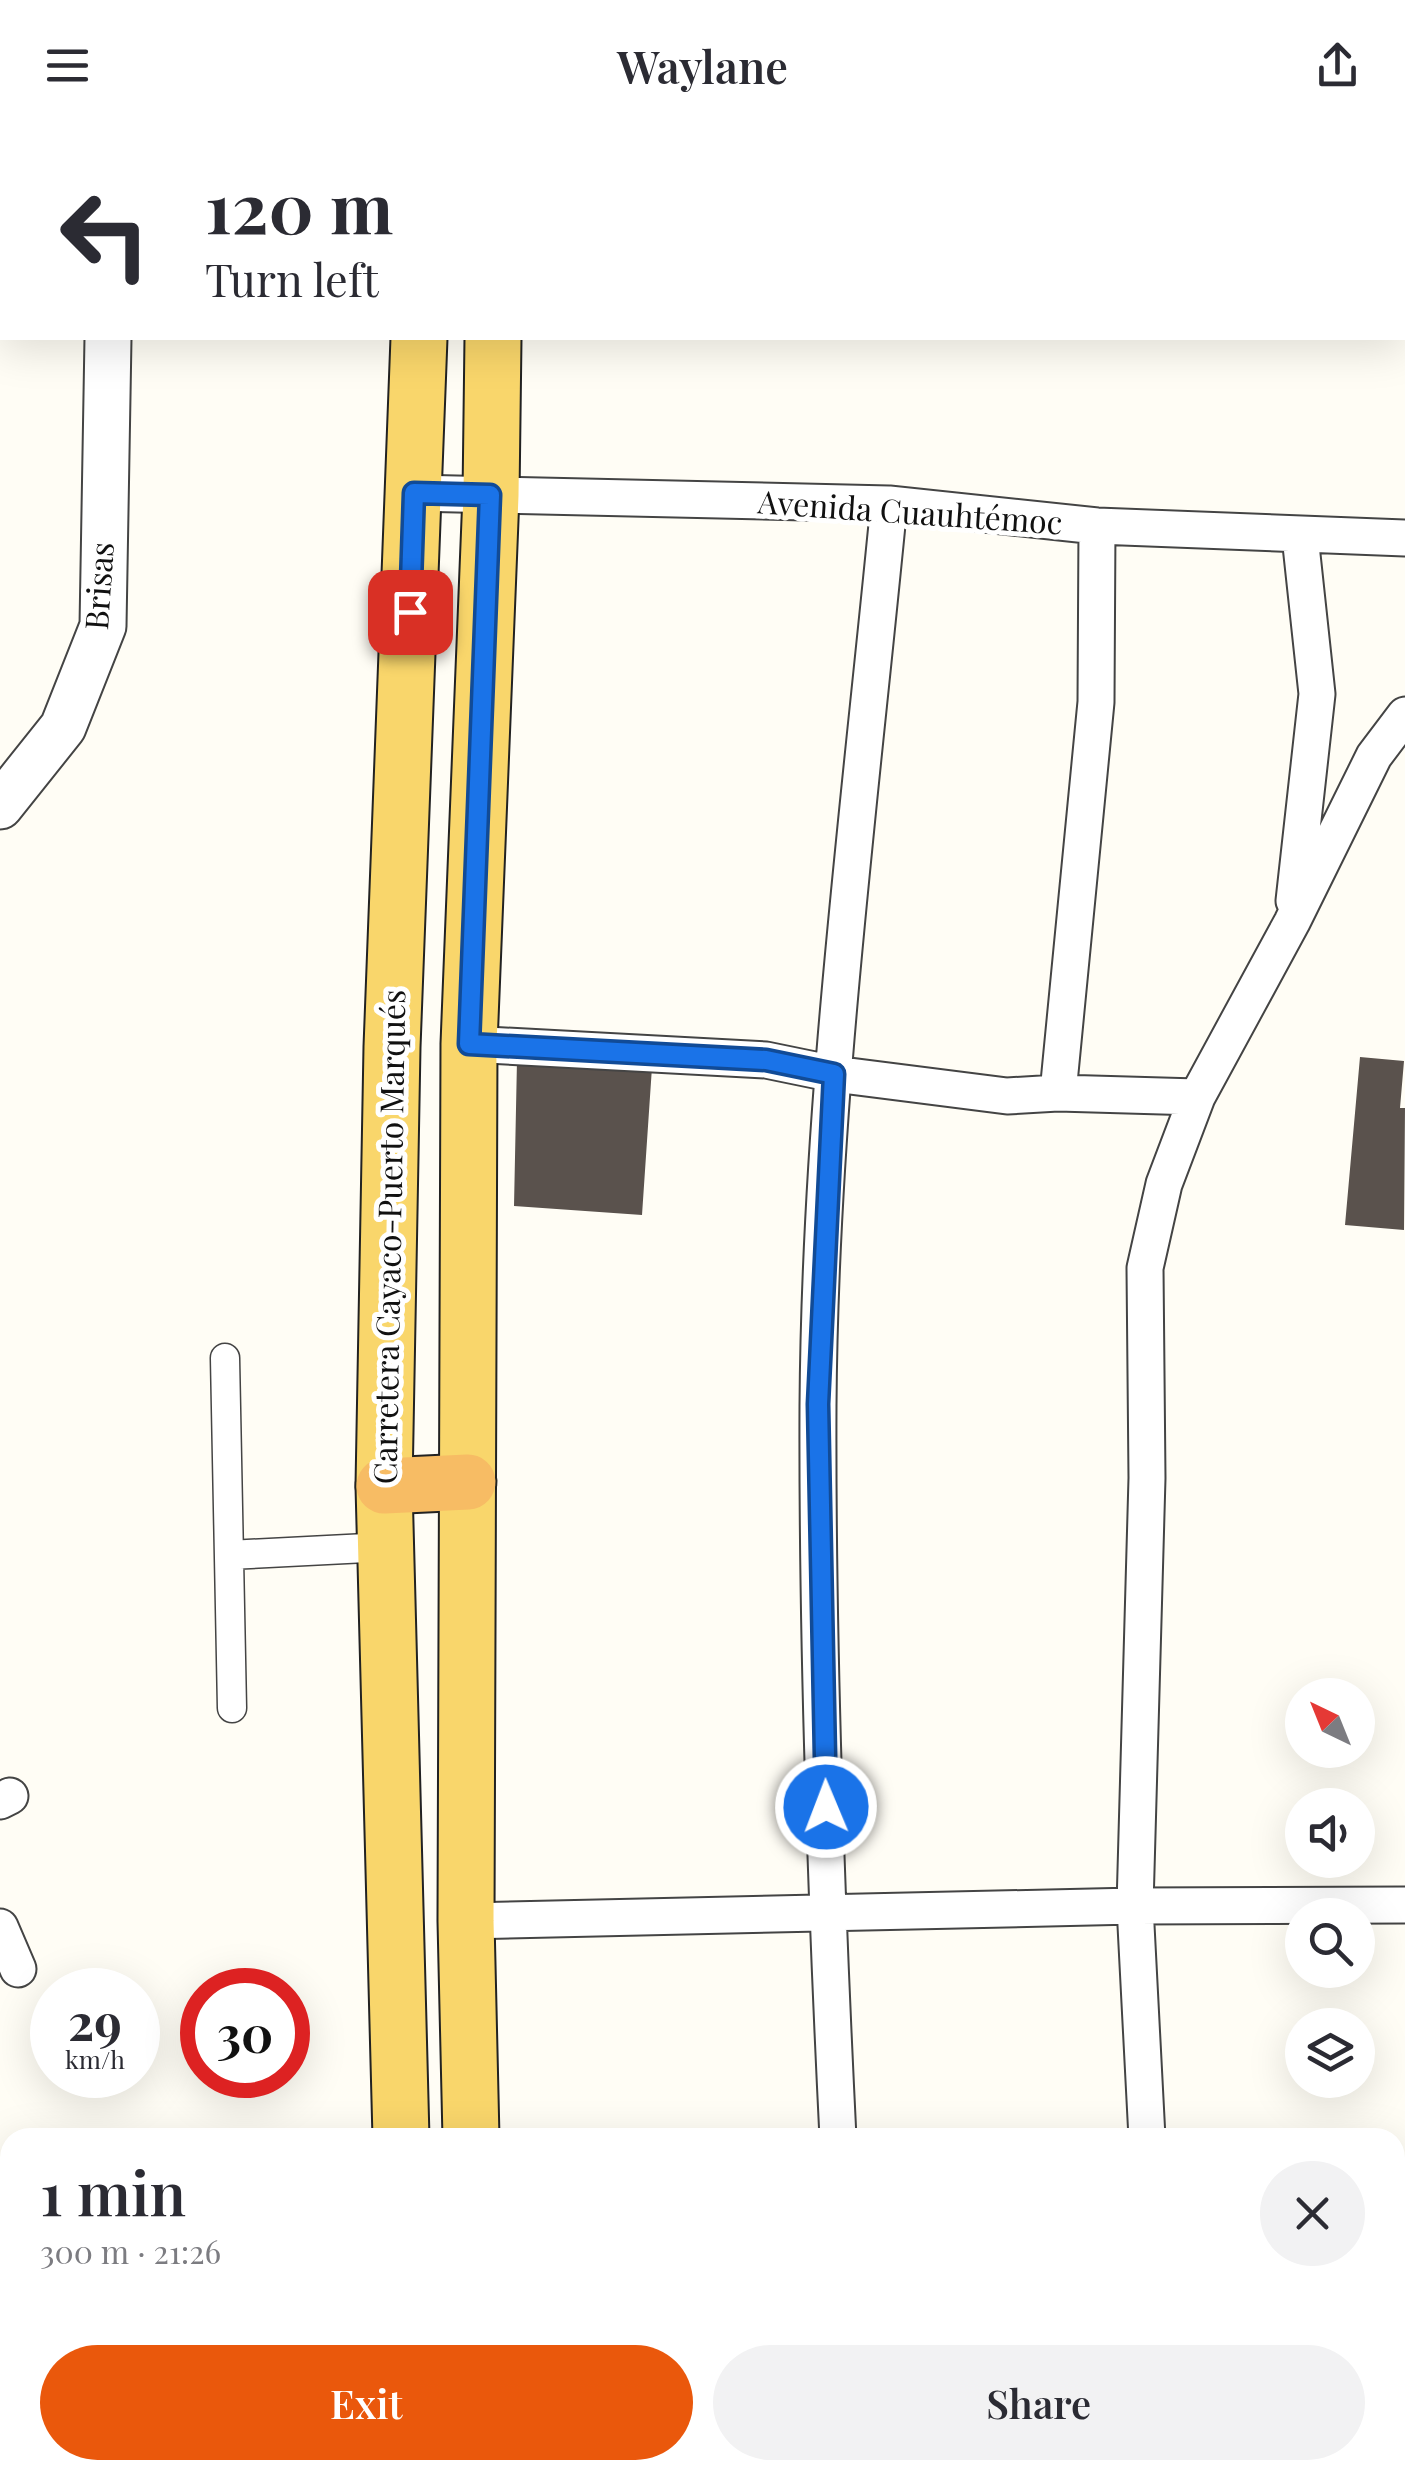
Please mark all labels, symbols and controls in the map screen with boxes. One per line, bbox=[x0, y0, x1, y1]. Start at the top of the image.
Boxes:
text: Waylane bbox=[617, 35, 788, 95]
icon: menu bbox=[40, 38, 95, 93]
icon: share bbox=[1310, 38, 1365, 93]
text: 120 m bbox=[205, 158, 393, 252]
icon: left bbox=[40, 170, 170, 300]
text: Turn left bbox=[205, 248, 379, 308]
street label: Avenida Cuauhtémoc bbox=[755, 478, 1064, 543]
street label: Brisas bbox=[73, 540, 122, 631]
pin bbox=[368, 570, 453, 655]
icon: arrive bbox=[383, 585, 438, 640]
street label: Carretera Cayaco-Puerto Marqués bbox=[362, 989, 413, 1485]
north arrow bbox=[1285, 1678, 1375, 1768]
map controls bbox=[1285, 1678, 1375, 2098]
position arrow bbox=[774, 1755, 878, 1859]
button: sound bbox=[1285, 1788, 1375, 1878]
button: search bbox=[1285, 1898, 1375, 1988]
speed limit sign: 30 bbox=[180, 1968, 310, 2098]
text: 29 bbox=[68, 1987, 122, 2054]
button: layers bbox=[1285, 2008, 1375, 2098]
text: km/h bbox=[65, 2042, 125, 2075]
text: 1 min bbox=[40, 2151, 186, 2231]
button: close bbox=[1260, 2161, 1365, 2266]
text: 300 m · 21:26 bbox=[40, 2229, 221, 2272]
button: Exit bbox=[40, 2345, 693, 2460]
button: Share bbox=[713, 2345, 1365, 2460]

